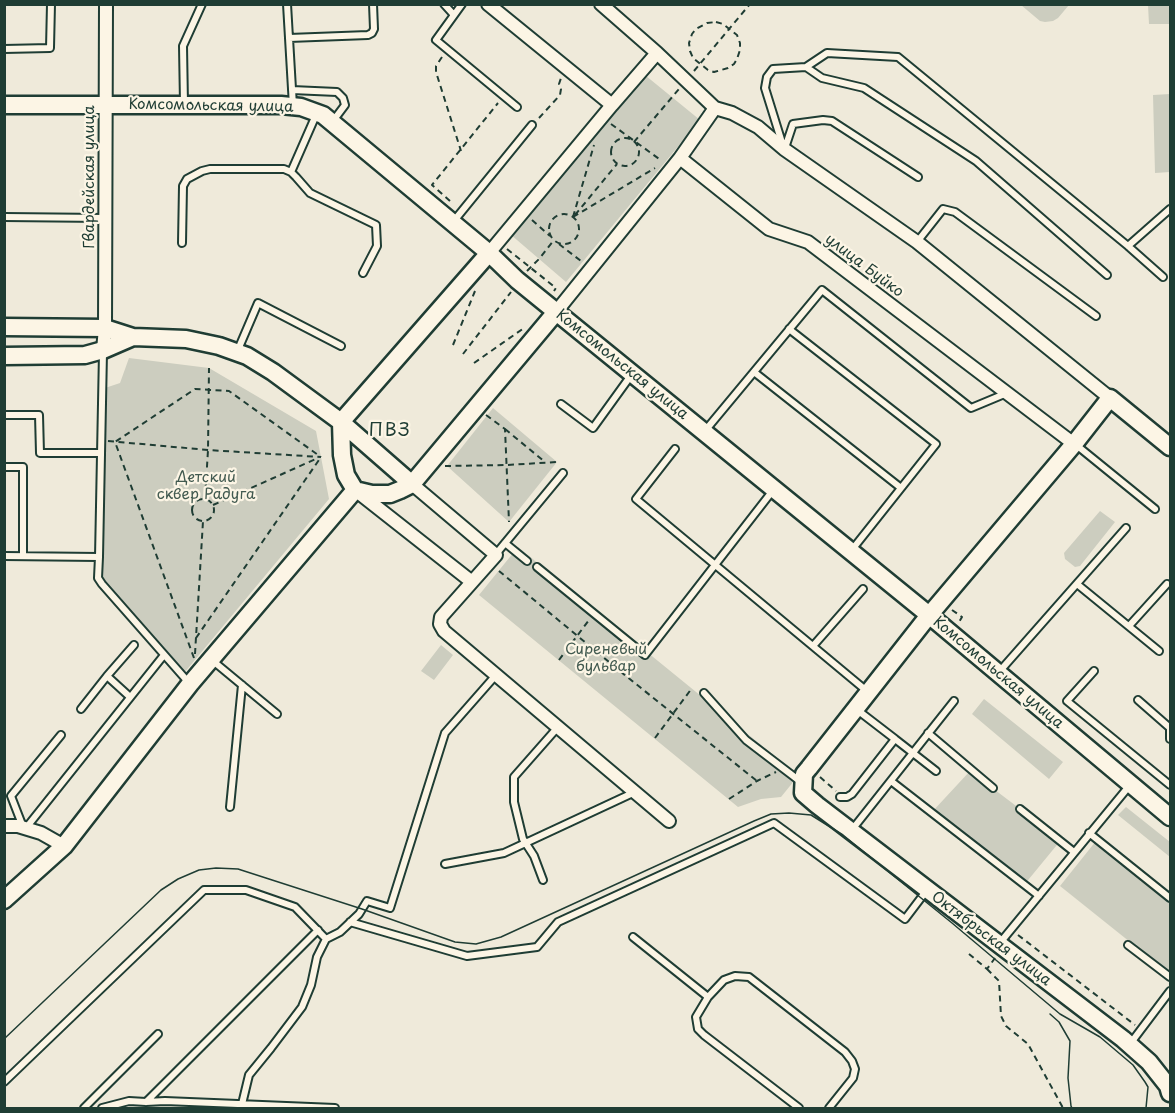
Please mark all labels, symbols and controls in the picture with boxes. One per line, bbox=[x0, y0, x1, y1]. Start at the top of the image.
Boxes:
street label: Комсомольская улица bbox=[128, 96, 294, 116]
street label: Гвардейская улица bbox=[81, 105, 99, 249]
street label: улица Буйко bbox=[821, 231, 907, 301]
street label: Комсомольская улица bbox=[552, 306, 692, 424]
district label: ПВЗ bbox=[369, 420, 411, 442]
park label: Детский сквер Радуга bbox=[157, 469, 255, 504]
street label: Комсомольская улица bbox=[929, 613, 1067, 733]
park label: Сиреневый бульвар bbox=[565, 641, 647, 676]
street label: Октябрьская улица bbox=[927, 888, 1055, 990]

